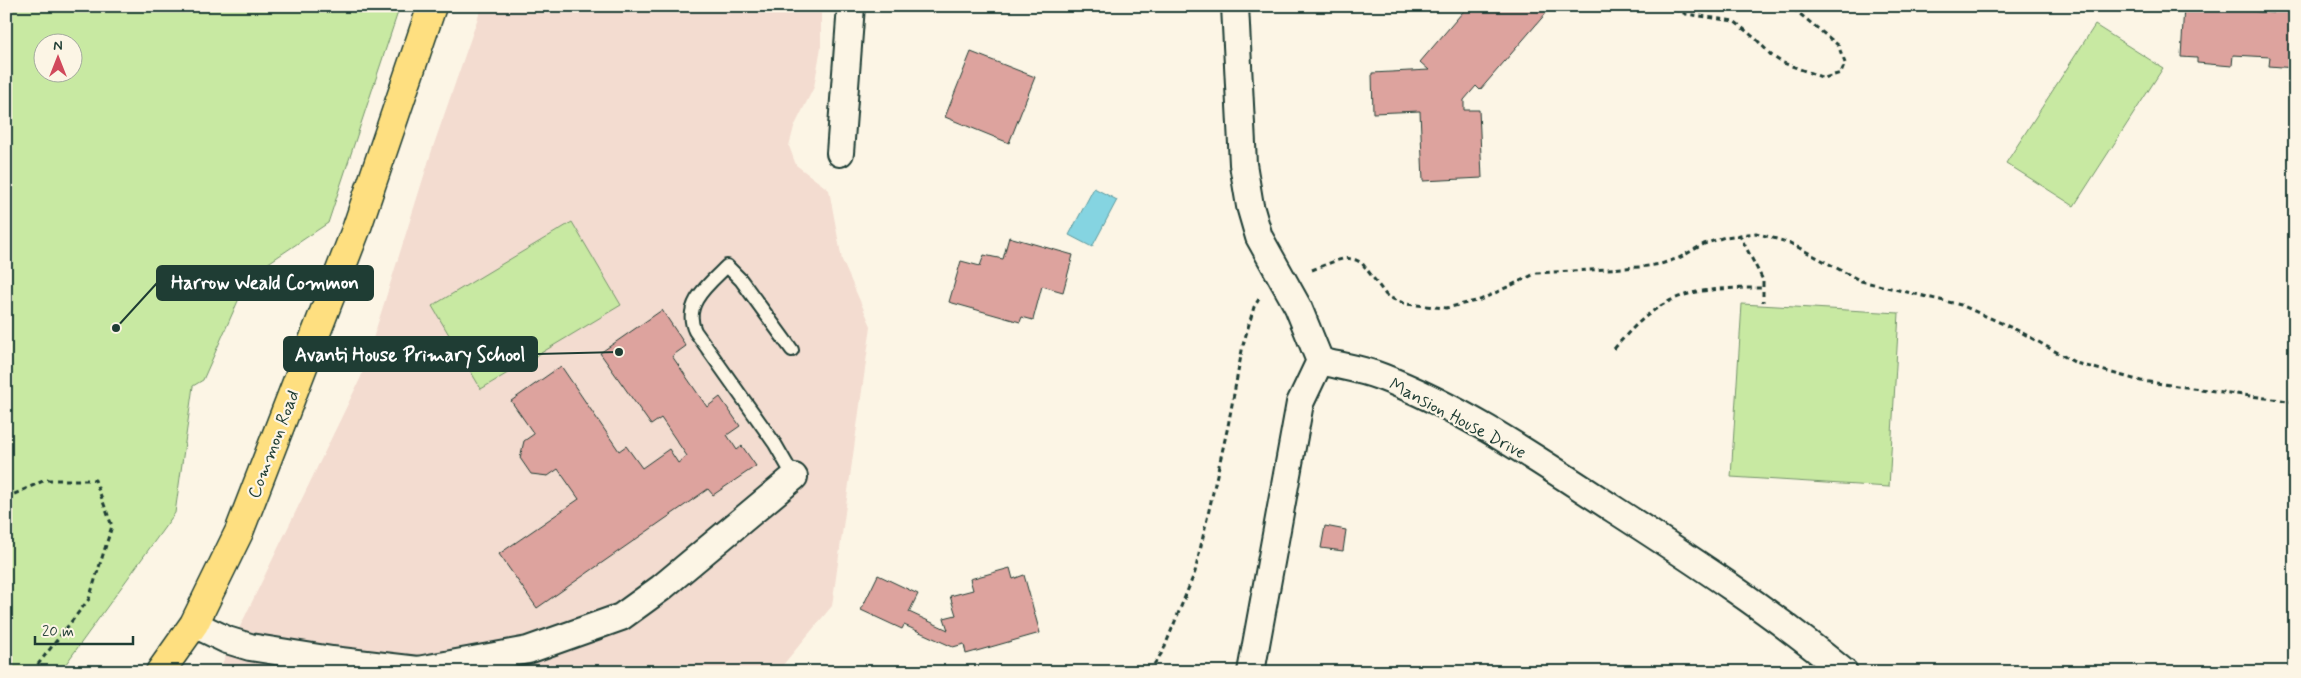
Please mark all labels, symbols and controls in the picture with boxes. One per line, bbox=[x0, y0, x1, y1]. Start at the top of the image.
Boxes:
north arrow bbox=[32, 32, 82, 82]
text: N bbox=[53, 37, 63, 55]
callout: Harrow Weald Common bbox=[157, 266, 373, 300]
text: Harrow Weald Common bbox=[171, 271, 359, 296]
callout: Avanti House Primary School bbox=[284, 337, 537, 371]
text: Avanti House Primary School bbox=[295, 343, 526, 369]
street label: Mansion House Drive bbox=[1385, 373, 1530, 465]
street label: Common Road bbox=[242, 387, 306, 502]
scale bar bbox=[35, 613, 132, 645]
text: 20 m bbox=[42, 622, 74, 642]

